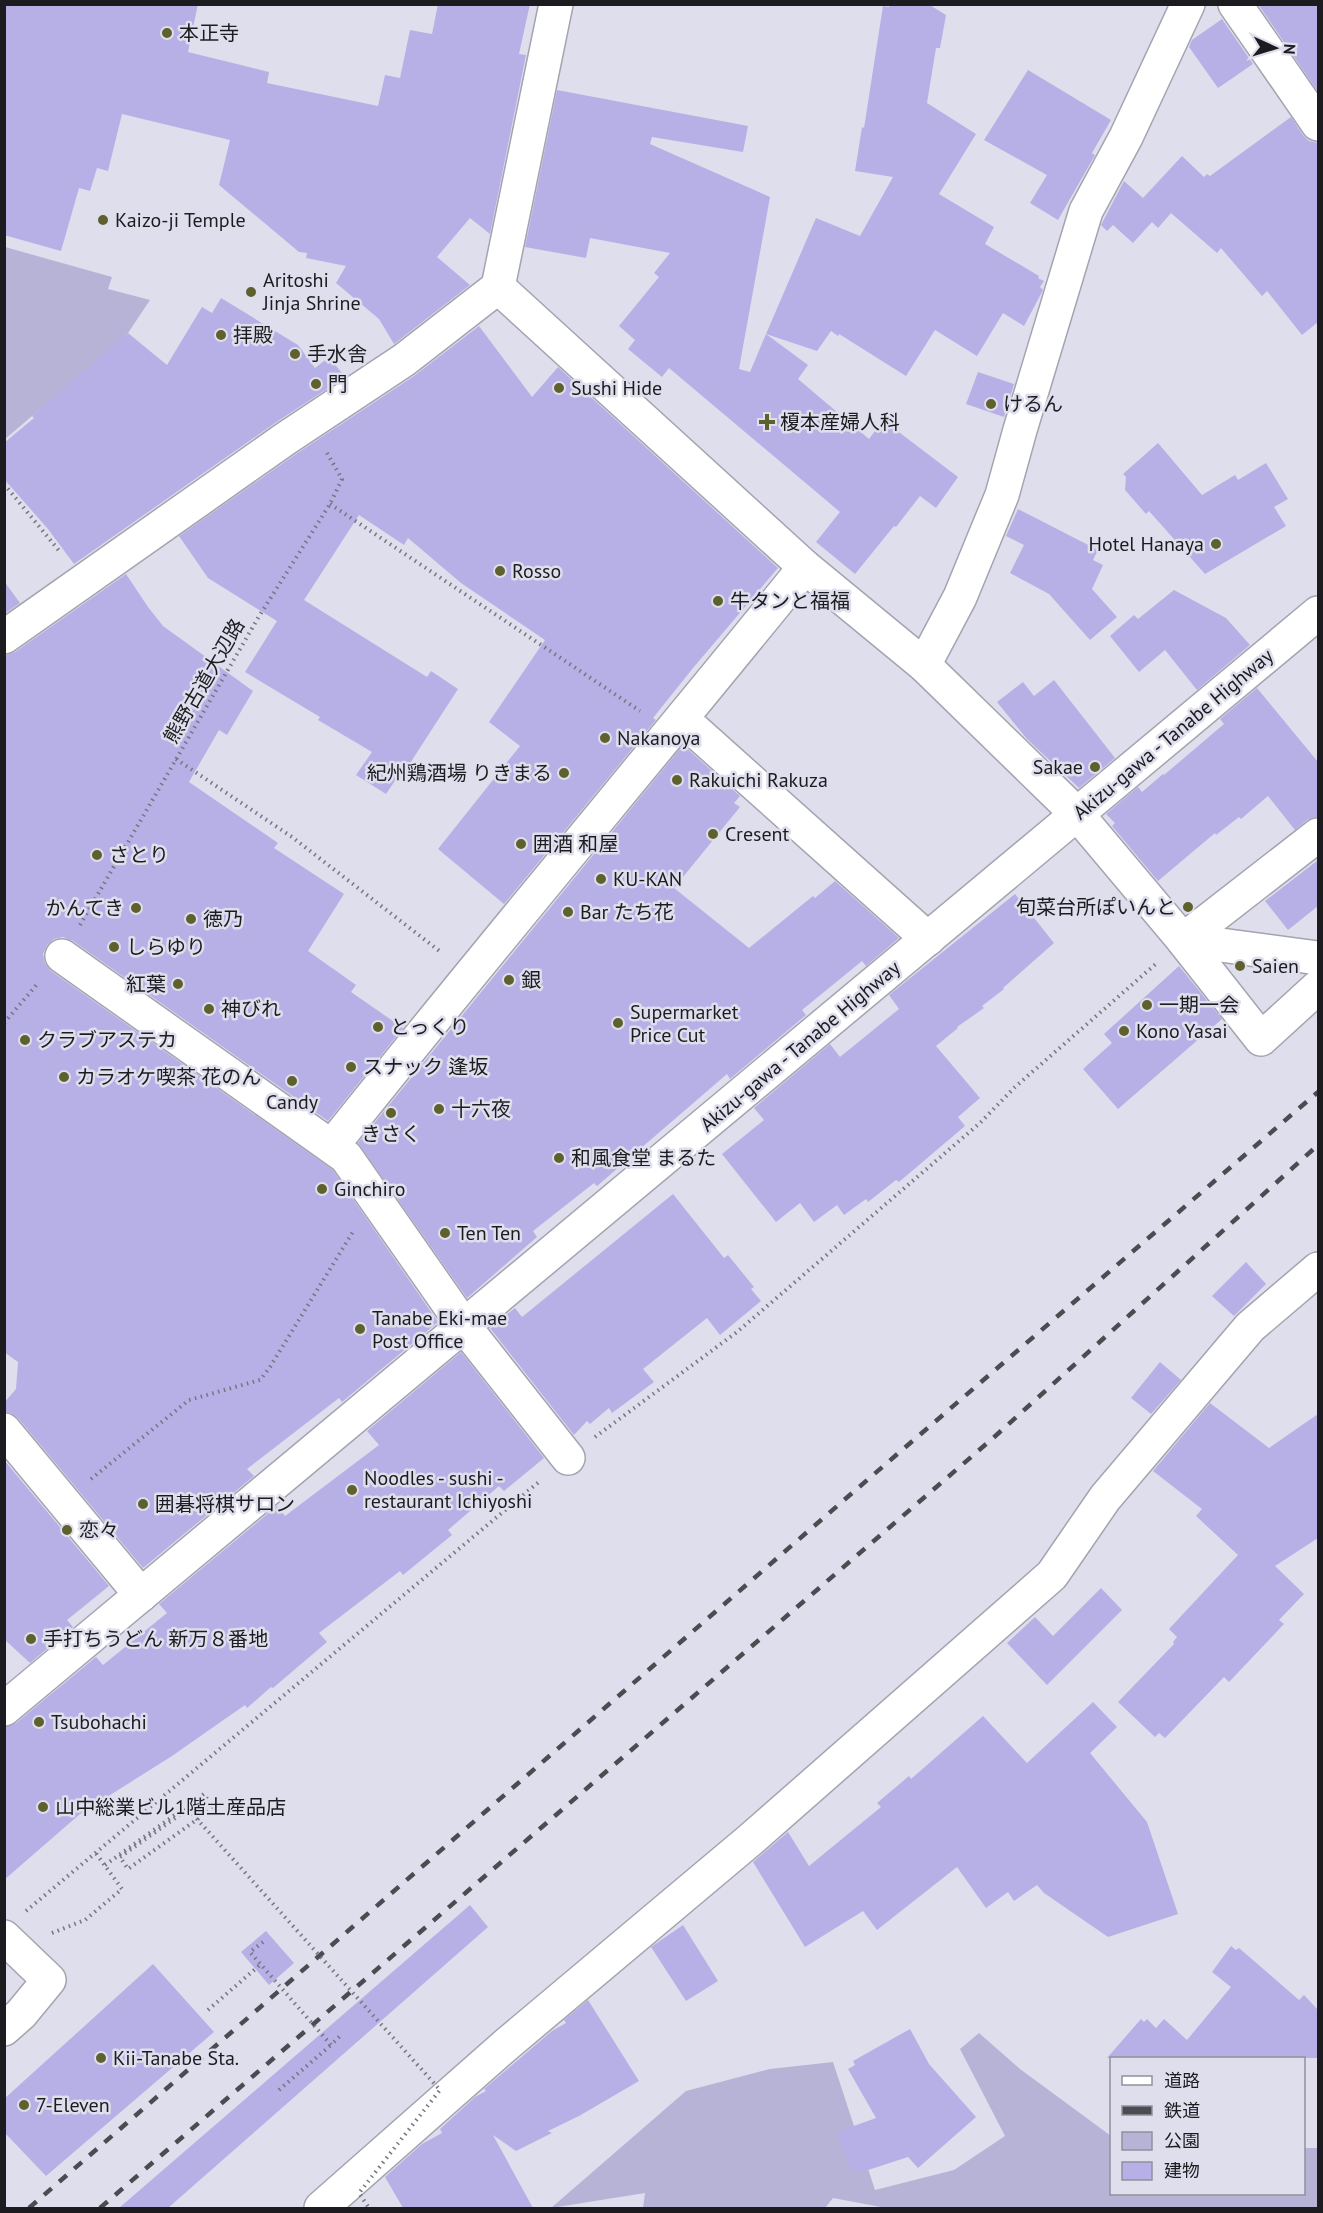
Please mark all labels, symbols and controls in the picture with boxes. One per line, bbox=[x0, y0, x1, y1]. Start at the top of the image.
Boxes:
north arrow bbox=[1245, 18, 1305, 78]
place label: 本正寺 bbox=[179, 20, 239, 46]
marker: 本正寺 bbox=[160, 26, 174, 40]
text: N bbox=[1280, 43, 1300, 55]
place label: Kaizo-ji Temple bbox=[115, 207, 246, 233]
marker: Kaizo-ji Temple bbox=[96, 213, 110, 227]
place label: Aritoshi Jinja Shrine bbox=[262, 267, 361, 316]
marker: Aritoshi Jinja Shrine bbox=[244, 285, 258, 299]
place label: 拝殿 bbox=[233, 322, 273, 348]
marker: 拝殿 bbox=[214, 328, 228, 342]
place label: 手水舎 bbox=[307, 341, 367, 367]
marker: 手水舎 bbox=[288, 347, 302, 361]
place label: 門 bbox=[328, 371, 348, 397]
place label: Sushi Hide bbox=[571, 375, 662, 401]
marker: 門 bbox=[309, 377, 323, 391]
marker: Sushi Hide bbox=[552, 381, 566, 395]
place label: けるん bbox=[1003, 391, 1063, 417]
marker: けるん bbox=[984, 397, 998, 411]
place label: 榎本産婦人科 bbox=[780, 409, 900, 435]
marker: 榎本産婦人科 bbox=[758, 413, 776, 431]
place label: Hotel Hanaya bbox=[1088, 531, 1204, 557]
marker: Hotel Hanaya bbox=[1209, 537, 1223, 551]
place label: Rosso bbox=[512, 558, 561, 584]
marker: Rosso bbox=[493, 564, 507, 578]
place label: 牛タンと福福 bbox=[730, 588, 850, 614]
marker: 牛タンと福福 bbox=[711, 594, 725, 608]
street label: 熊野古道大辺路 bbox=[158, 614, 250, 748]
street label: Akizu-gawa - Tanabe Highway bbox=[1068, 642, 1279, 825]
place label: Nakanoya bbox=[617, 725, 701, 751]
marker: Nakanoya bbox=[598, 731, 612, 745]
place label: Sakae bbox=[1033, 754, 1083, 780]
place label: 紀州鶏酒場 りきまる bbox=[367, 760, 552, 786]
marker: Sakae bbox=[1088, 760, 1102, 774]
marker: 紀州鶏酒場 りきまる bbox=[557, 766, 571, 780]
place label: Rakuichi Rakuza bbox=[689, 767, 828, 793]
marker: Rakuichi Rakuza bbox=[670, 773, 684, 787]
place label: Cresent bbox=[725, 821, 790, 847]
marker: Cresent bbox=[706, 827, 720, 841]
place label: 囲酒 和屋 bbox=[533, 831, 618, 857]
marker: 囲酒 和屋 bbox=[514, 837, 528, 851]
place label: さとり bbox=[109, 842, 169, 868]
marker: さとり bbox=[90, 848, 104, 862]
place label: KU-KAN bbox=[613, 866, 682, 892]
marker: KU-KAN bbox=[594, 872, 608, 886]
place label: 旬菜台所ぽいんと bbox=[1016, 894, 1176, 920]
place label: かんてき bbox=[46, 895, 124, 921]
place label: Bar たち花 bbox=[580, 899, 674, 925]
marker: 旬菜台所ぽいんと bbox=[1181, 900, 1195, 914]
marker: かんてき bbox=[129, 901, 143, 915]
marker: Bar たち花 bbox=[561, 905, 575, 919]
place label: 徳乃 bbox=[203, 906, 243, 932]
marker: 徳乃 bbox=[184, 912, 198, 926]
place label: しらゆり bbox=[126, 934, 206, 960]
marker: しらゆり bbox=[107, 940, 121, 954]
place label: Saien bbox=[1252, 953, 1299, 979]
street label: Akizu-gawa - Tanabe Highway bbox=[695, 954, 906, 1137]
marker: Saien bbox=[1233, 959, 1247, 973]
place label: 銀 bbox=[521, 967, 541, 993]
place label: 紅葉 bbox=[126, 971, 166, 997]
marker: 銀 bbox=[502, 973, 516, 987]
marker: 紅葉 bbox=[171, 977, 185, 991]
place label: 一期一会 bbox=[1159, 992, 1239, 1018]
place label: 神びれ bbox=[221, 996, 281, 1022]
marker: 一期一会 bbox=[1140, 998, 1154, 1012]
place label: Supermarket Price Cut bbox=[630, 999, 739, 1048]
marker: 神びれ bbox=[202, 1002, 216, 1016]
place label: とっくり bbox=[390, 1014, 469, 1040]
marker: Supermarket Price Cut bbox=[611, 1016, 625, 1030]
place label: Kono Yasai bbox=[1136, 1018, 1228, 1044]
marker: とっくり bbox=[371, 1020, 385, 1034]
marker: Kono Yasai bbox=[1117, 1024, 1131, 1038]
place label: クラブアステカ bbox=[37, 1027, 177, 1053]
marker: クラブアステカ bbox=[18, 1033, 32, 1047]
place label: スナック 逢坂 bbox=[363, 1054, 488, 1080]
marker: スナック 逢坂 bbox=[344, 1060, 358, 1074]
place label: カラオケ喫茶 花のん bbox=[76, 1064, 261, 1090]
marker: カラオケ喫茶 花のん bbox=[57, 1070, 71, 1084]
marker: Candy bbox=[285, 1074, 299, 1088]
place label: Candy bbox=[266, 1089, 319, 1115]
place label: 十六夜 bbox=[451, 1096, 511, 1122]
marker: 十六夜 bbox=[432, 1102, 446, 1116]
marker: きさく bbox=[384, 1106, 398, 1120]
place label: きさく bbox=[361, 1121, 421, 1147]
place label: 和風食堂 まるた bbox=[571, 1145, 716, 1171]
marker: 和風食堂 まるた bbox=[552, 1151, 566, 1165]
place label: Ginchiro bbox=[334, 1176, 405, 1202]
marker: Ginchiro bbox=[315, 1182, 329, 1196]
place label: Ten Ten bbox=[457, 1220, 521, 1246]
marker: Ten Ten bbox=[438, 1226, 452, 1240]
place label: Tanabe Eki-mae Post Office bbox=[372, 1305, 507, 1354]
marker: Tanabe Eki-mae Post Office bbox=[353, 1322, 367, 1336]
place label: Noodles - sushi - restaurant Ichiyoshi bbox=[364, 1465, 532, 1514]
marker: Noodles - sushi - restaurant Ichiyoshi bbox=[345, 1483, 359, 1497]
place label: 囲碁将棋サロン bbox=[155, 1491, 295, 1517]
marker: 囲碁将棋サロン bbox=[136, 1497, 150, 1511]
place label: 恋々 bbox=[79, 1517, 119, 1543]
marker: 恋々 bbox=[60, 1523, 74, 1537]
place label: 手打ちうどん 新万８番地 bbox=[43, 1626, 268, 1652]
marker: 手打ちうどん 新万８番地 bbox=[24, 1632, 38, 1646]
place label: Tsubohachi bbox=[51, 1709, 147, 1735]
marker: Tsubohachi bbox=[32, 1715, 46, 1729]
place label: 山中総業ビル1階土産品店 bbox=[55, 1794, 286, 1820]
marker: 山中総業ビル1階土産品店 bbox=[36, 1800, 50, 1814]
place label: Kii-Tanabe Sta. bbox=[113, 2045, 239, 2071]
marker: Kii-Tanabe Sta. bbox=[94, 2051, 108, 2065]
legend bbox=[1110, 2057, 1305, 2195]
text: 道路 bbox=[1164, 2069, 1200, 2092]
place label: 7-Eleven bbox=[36, 2092, 110, 2118]
marker: 7-Eleven bbox=[17, 2098, 31, 2112]
text: 鉄道 bbox=[1164, 2099, 1200, 2122]
text: 公園 bbox=[1164, 2129, 1200, 2152]
text: 建物 bbox=[1164, 2159, 1200, 2182]

